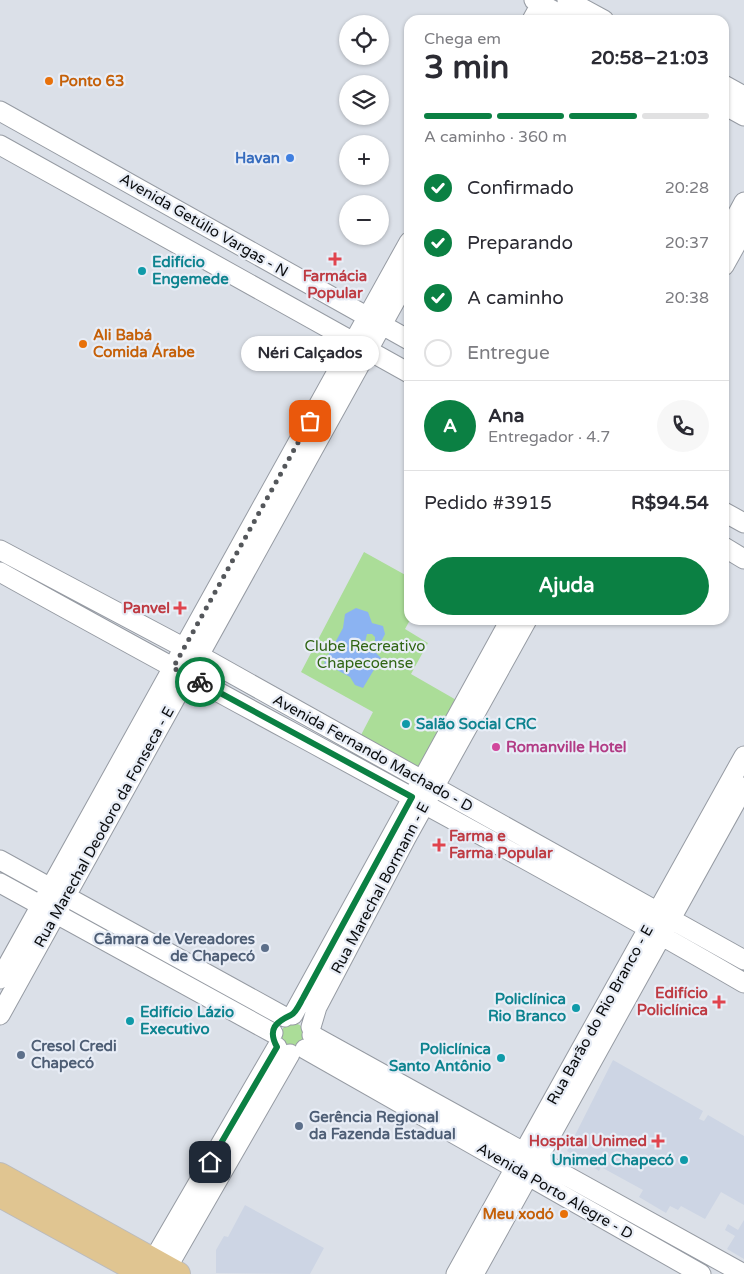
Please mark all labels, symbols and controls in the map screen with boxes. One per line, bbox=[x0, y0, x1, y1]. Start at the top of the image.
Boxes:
map controls bbox=[339, 15, 389, 245]
button: locate bbox=[339, 15, 389, 65]
text: Chega em bbox=[424, 29, 501, 49]
text: 20:58–21:03 bbox=[591, 47, 709, 69]
text: 3 min bbox=[424, 49, 509, 87]
place label: Ponto 63 bbox=[59, 72, 124, 90]
marker: Ponto 63 bbox=[43, 75, 55, 87]
button: layers bbox=[339, 75, 389, 125]
text: A caminho · 360 m bbox=[424, 127, 567, 147]
button: + bbox=[339, 135, 389, 185]
place label: Havan bbox=[235, 149, 280, 167]
marker: Havan bbox=[284, 152, 296, 164]
street label: Avenida Getúlio Vargas - N bbox=[117, 169, 291, 281]
icon: check bbox=[424, 174, 452, 202]
text: Confirmado bbox=[467, 177, 574, 199]
text: 20:28 bbox=[665, 178, 709, 198]
button: − bbox=[339, 195, 389, 245]
icon: check bbox=[424, 229, 452, 257]
text: Preparando bbox=[467, 232, 573, 254]
text: 20:37 bbox=[665, 233, 709, 253]
place label: Edifício Engemede bbox=[152, 253, 229, 289]
marker: Farmácia Popular bbox=[329, 253, 341, 265]
marker: Edifício Engemede bbox=[136, 265, 148, 277]
place label: Farmácia Popular bbox=[303, 267, 367, 303]
icon: check bbox=[424, 284, 452, 312]
text: A caminho bbox=[467, 287, 564, 309]
text: 20:38 bbox=[665, 288, 709, 308]
place label: Ali Babá Comida Árabe bbox=[93, 326, 195, 361]
callout: Néri Calçados bbox=[241, 336, 379, 371]
marker: Ali Babá Comida Árabe bbox=[77, 338, 89, 350]
text: Entregue bbox=[467, 342, 550, 364]
text: Néri Calçados bbox=[257, 343, 363, 363]
pin bbox=[289, 400, 331, 442]
button: phone bbox=[657, 400, 709, 452]
text: Ana bbox=[488, 405, 524, 427]
icon: bag bbox=[296, 407, 324, 435]
text: A bbox=[443, 415, 457, 437]
text: Entregador · 4.7 bbox=[488, 427, 610, 447]
text: Pedido #3915 bbox=[424, 492, 552, 514]
text: R$94.54 bbox=[631, 492, 709, 514]
button: Ajuda bbox=[424, 557, 709, 615]
place label: Panvel bbox=[123, 599, 170, 617]
marker: Panvel bbox=[174, 602, 186, 614]
park label: Clube Recreativo Chapecoense bbox=[304, 637, 426, 672]
courier bbox=[175, 657, 225, 707]
icon: bike bbox=[186, 668, 214, 696]
street label: Avenida Fernando Machado - D bbox=[270, 690, 476, 816]
street label: Rua Marechal Deodoro da Fonseca - E bbox=[30, 704, 178, 950]
place label: Salão Social CRC bbox=[416, 715, 537, 733]
marker: Salão Social CRC bbox=[400, 718, 412, 730]
place label: Romanville Hotel bbox=[506, 738, 627, 756]
marker: Romanville Hotel bbox=[490, 741, 502, 753]
street label: Rua Marechal Bormann - E bbox=[327, 799, 433, 977]
place label: Farma e Farma Popular bbox=[449, 827, 553, 863]
marker: Farma e Farma Popular bbox=[433, 839, 445, 851]
street label: Rua Barão do Rio Branco - E bbox=[543, 922, 657, 1108]
place label: Câmara de Vereadores de Chapecó bbox=[94, 930, 255, 966]
marker: Câmara de Vereadores de Chapecó bbox=[259, 942, 271, 954]
place label: Edifício Policlínica bbox=[637, 984, 708, 1019]
place label: Policlínica Rio Branco bbox=[488, 990, 566, 1025]
marker: Edifício Policlínica bbox=[712, 995, 726, 1009]
marker: Policlínica Rio Branco bbox=[570, 1002, 582, 1014]
place label: Edifício Lázio Executivo bbox=[140, 1003, 234, 1038]
marker: Edifício Lázio Executivo bbox=[124, 1015, 136, 1027]
place label: Cresol Credi Chapecó bbox=[31, 1037, 117, 1073]
place label: Policlínica Santo Antônio bbox=[389, 1040, 491, 1075]
marker: Cresol Credi Chapecó bbox=[15, 1049, 27, 1061]
marker: Policlínica Santo Antônio bbox=[495, 1052, 507, 1064]
place label: Gerência Regional da Fazenda Estadual bbox=[309, 1108, 456, 1143]
marker: Gerência Regional da Fazenda Estadual bbox=[293, 1120, 305, 1132]
place label: Hospital Unimed bbox=[529, 1132, 647, 1151]
marker: Hospital Unimed bbox=[651, 1134, 665, 1148]
street label: Avenida Porto Alegre - D bbox=[474, 1139, 636, 1243]
pin bbox=[189, 1141, 231, 1183]
icon: home bbox=[196, 1148, 224, 1176]
place label: Unimed Chapecó bbox=[551, 1151, 674, 1170]
marker: Unimed Chapecó bbox=[678, 1154, 690, 1166]
place label: Meu xodó bbox=[483, 1205, 554, 1223]
marker: Meu xodó bbox=[558, 1208, 570, 1220]

